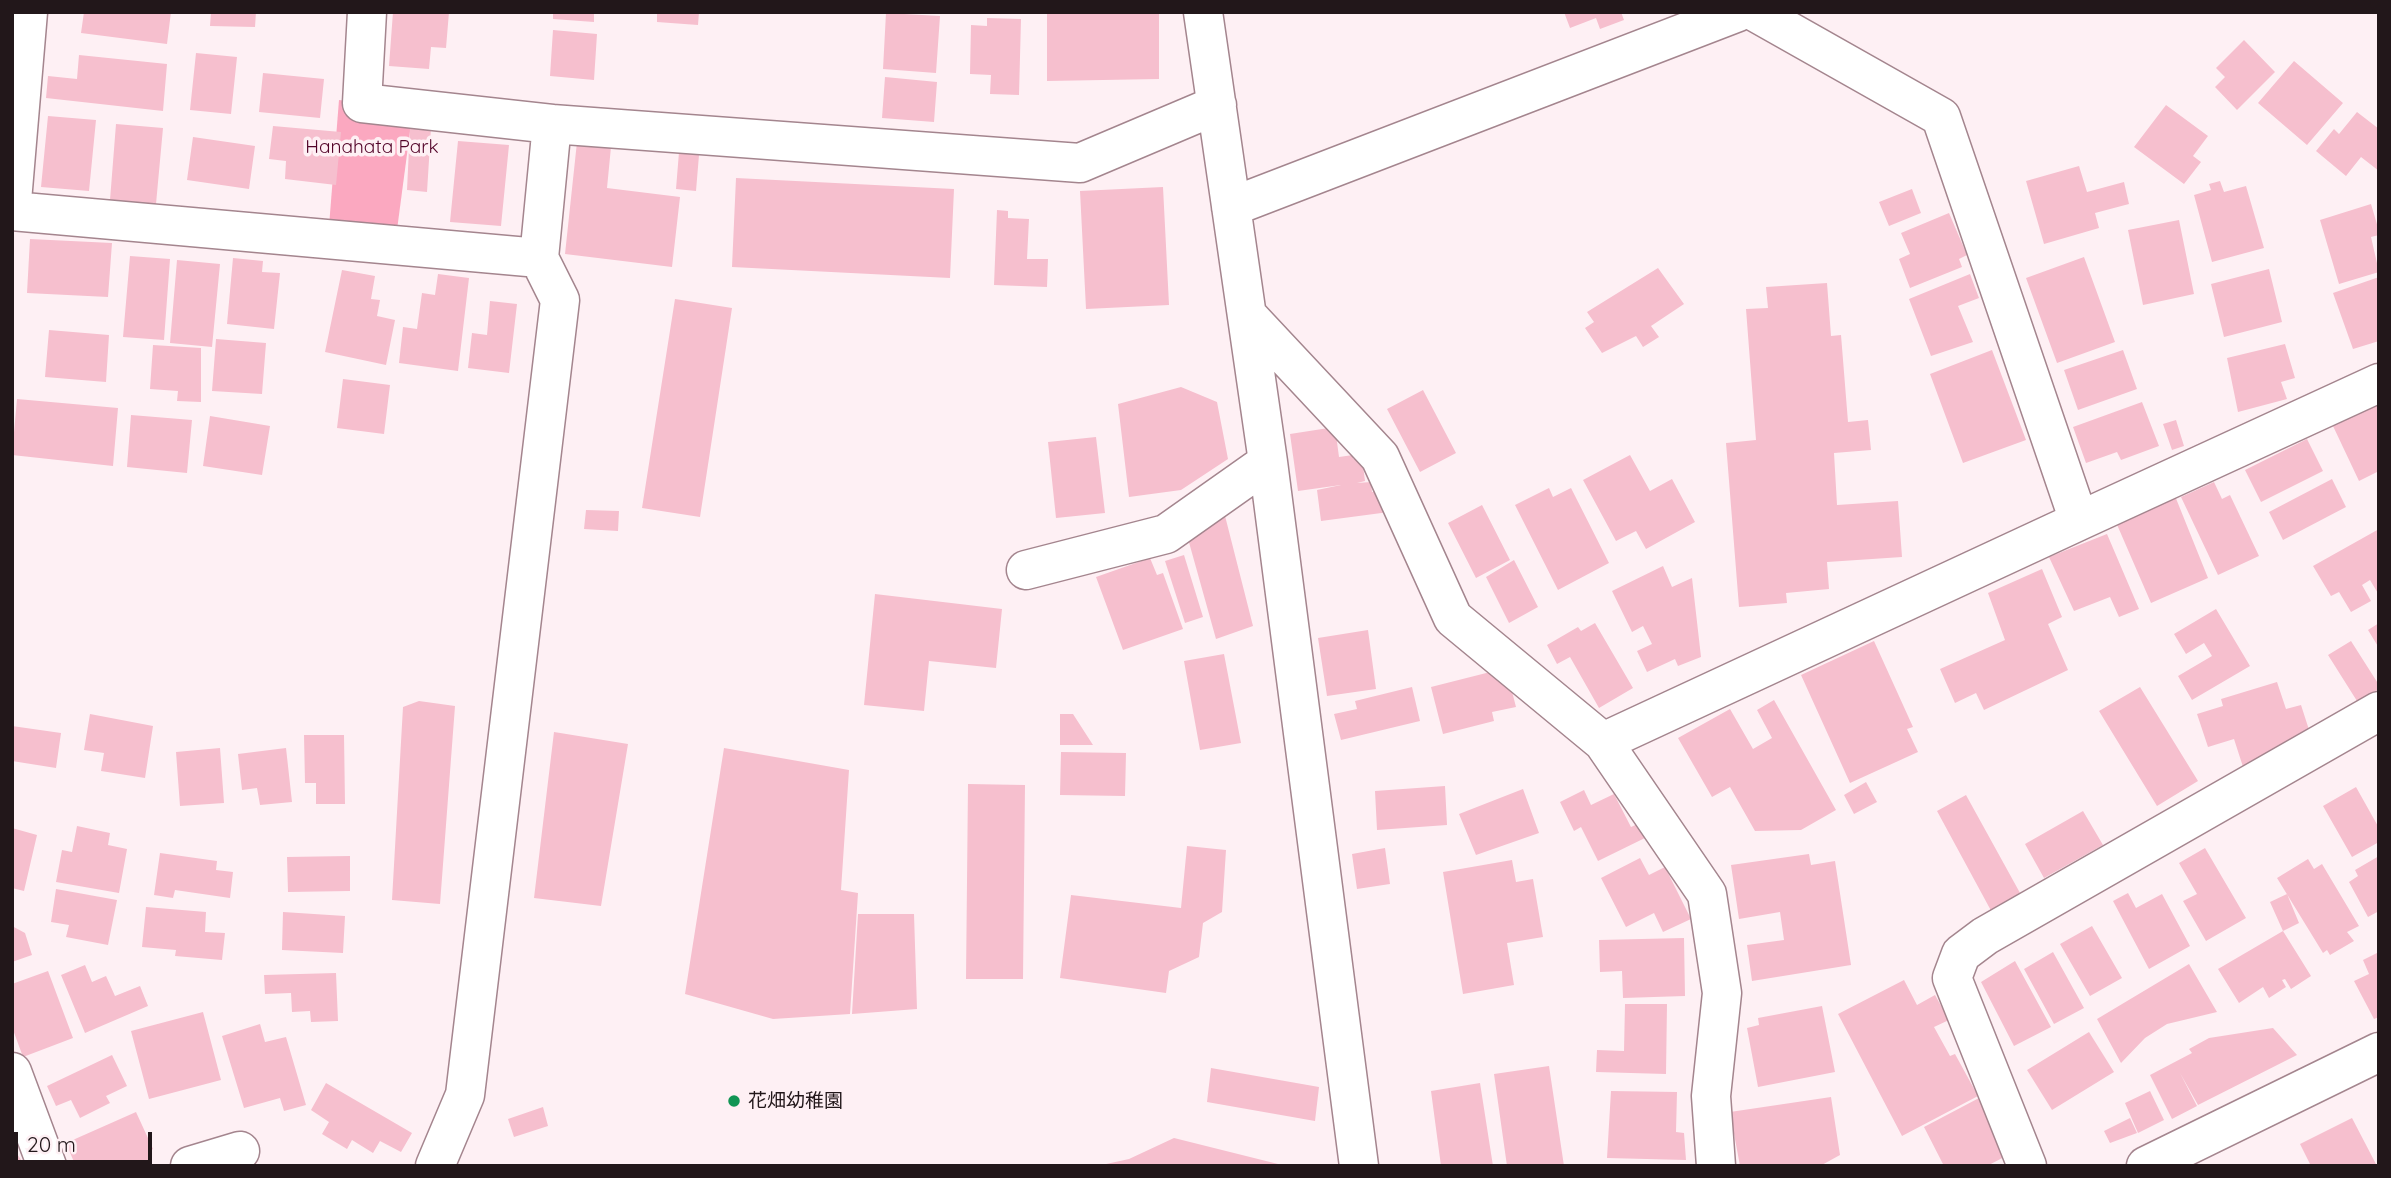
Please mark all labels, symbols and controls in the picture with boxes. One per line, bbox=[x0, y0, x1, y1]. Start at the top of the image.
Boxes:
park label: Hanahata Park bbox=[305, 136, 439, 158]
place label: 花畑幼稚園 bbox=[748, 1090, 843, 1112]
marker: 花畑幼稚園 bbox=[726, 1093, 742, 1109]
scale bar bbox=[18, 1118, 156, 1162]
text: 20 m bbox=[27, 1131, 76, 1157]

